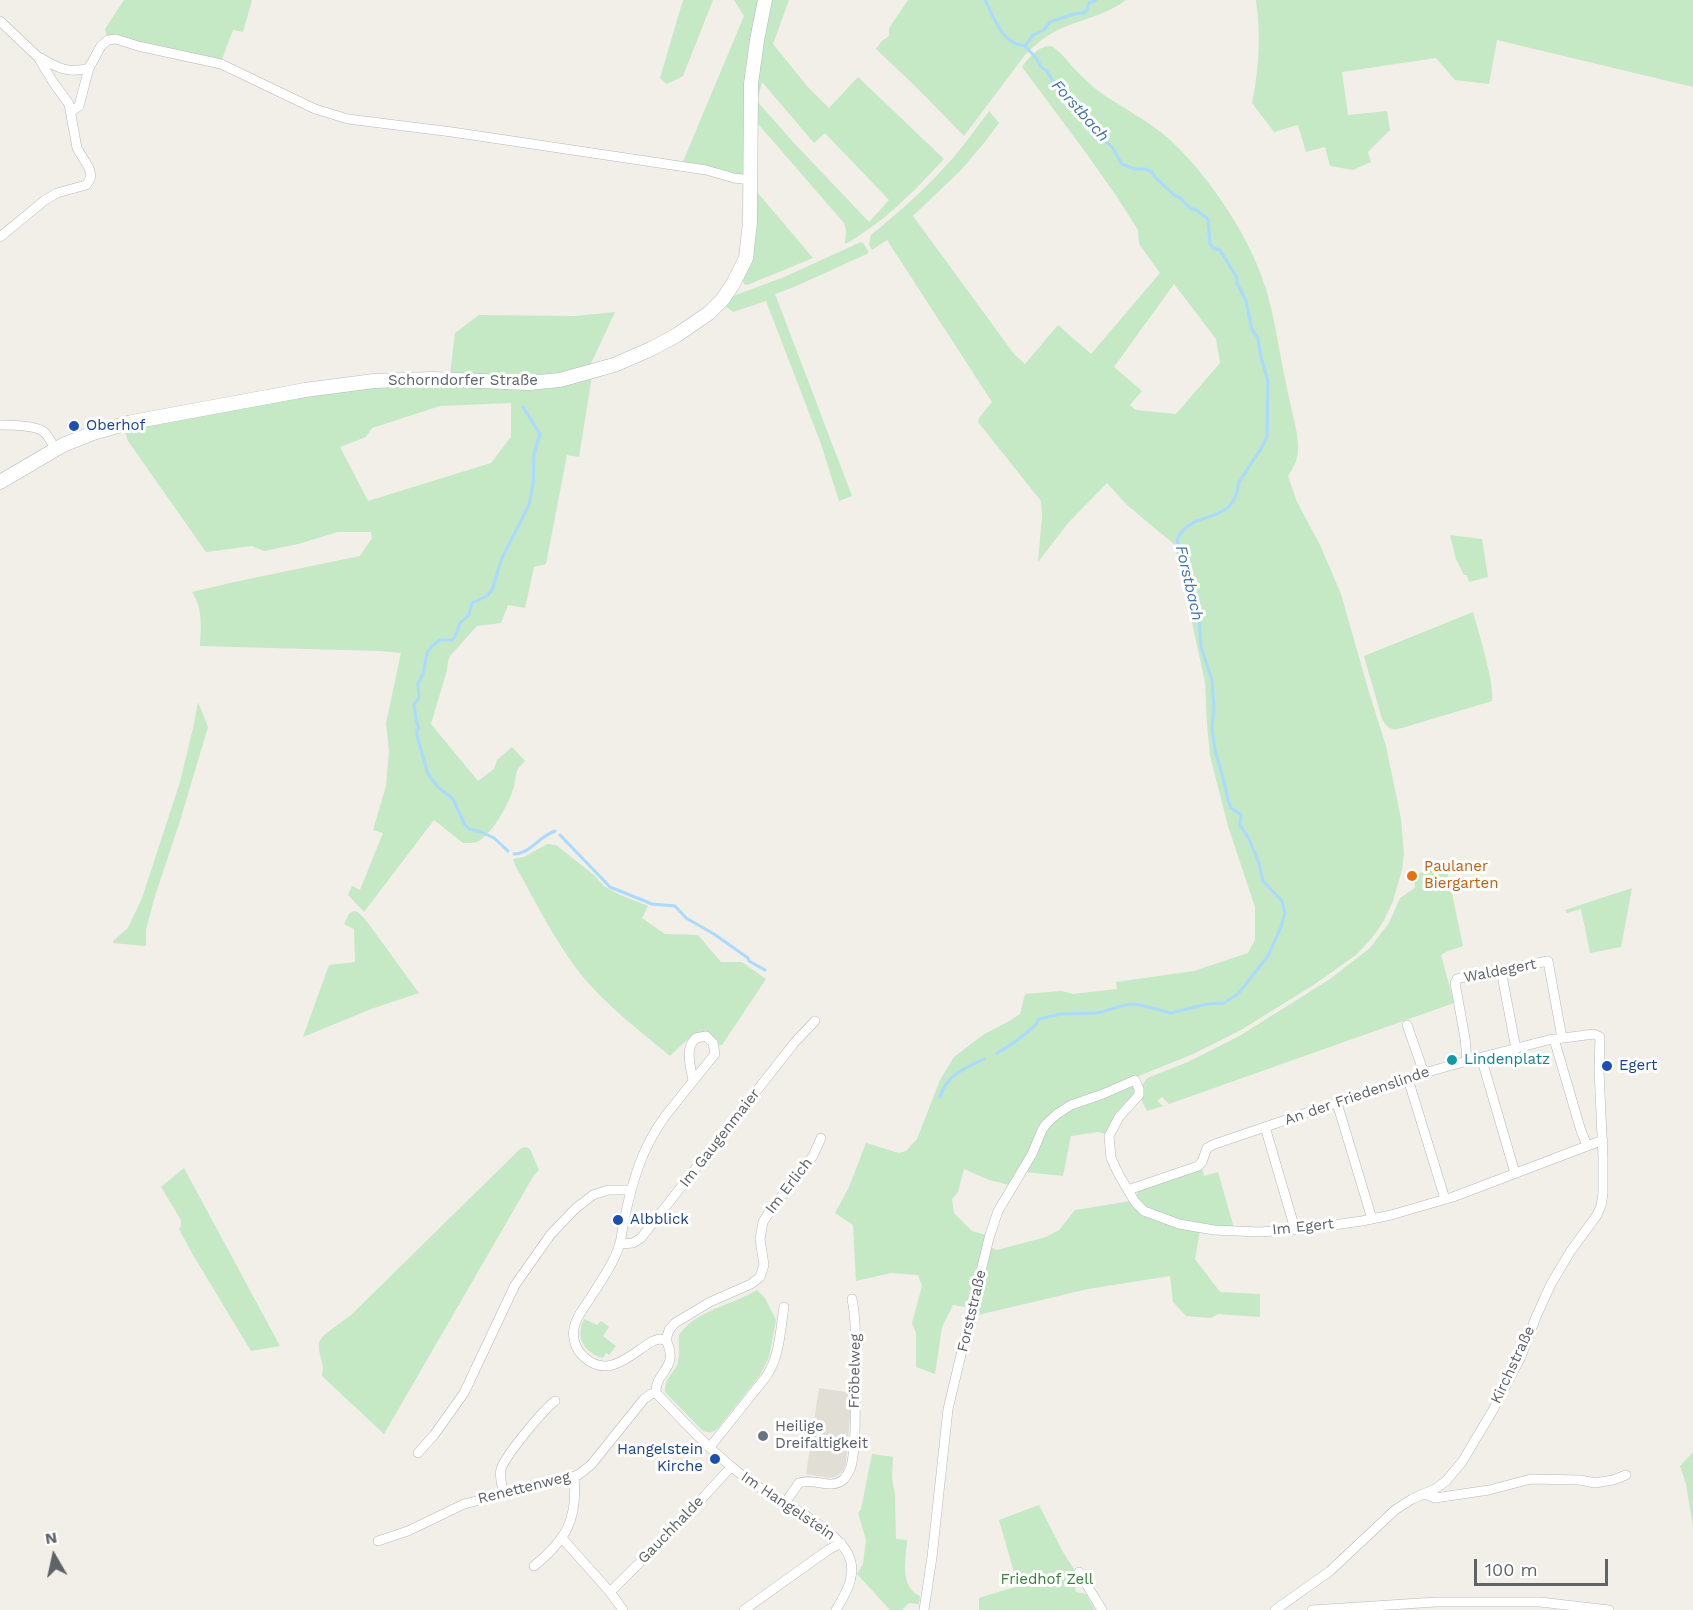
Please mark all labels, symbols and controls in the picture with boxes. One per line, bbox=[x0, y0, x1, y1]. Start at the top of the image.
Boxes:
water label: Forstbach bbox=[1047, 76, 1113, 146]
street label: Schorndorfer Straße bbox=[388, 372, 538, 390]
place label: Oberhof bbox=[86, 417, 145, 435]
marker: Oberhof bbox=[67, 419, 81, 433]
water label: Forstbach bbox=[1171, 544, 1207, 622]
place label: Paulaner Biergarten bbox=[1424, 858, 1499, 893]
marker: Paulaner Biergarten bbox=[1405, 869, 1419, 883]
street label: Waldegert bbox=[1462, 955, 1538, 987]
place label: Lindenplatz bbox=[1464, 1051, 1550, 1069]
marker: Lindenplatz bbox=[1445, 1053, 1459, 1067]
place label: Egert bbox=[1619, 1057, 1657, 1075]
marker: Egert bbox=[1600, 1059, 1614, 1073]
street label: An der Friedenslinde bbox=[1282, 1063, 1432, 1129]
street label: Im Gaugenmaier bbox=[676, 1085, 764, 1191]
street label: Im Erlich bbox=[762, 1155, 816, 1217]
place label: Albblick bbox=[630, 1211, 689, 1229]
marker: Albblick bbox=[611, 1213, 625, 1227]
street label: Im Egert bbox=[1271, 1215, 1335, 1239]
street label: Forststraße bbox=[954, 1268, 990, 1354]
street label: Kirchstraße bbox=[1487, 1323, 1539, 1407]
street label: Fröbelweg bbox=[845, 1333, 865, 1409]
place label: Heilige Dreifaltigkeit bbox=[775, 1418, 868, 1453]
marker: Heilige Dreifaltigkeit bbox=[756, 1429, 770, 1443]
place label: Hangelstein Kirche bbox=[617, 1441, 703, 1476]
marker: Hangelstein Kirche bbox=[708, 1452, 722, 1466]
street label: Renettenweg bbox=[476, 1468, 572, 1508]
street label: Im Hangelstein bbox=[737, 1468, 839, 1544]
street label: Gauchhalde bbox=[634, 1493, 708, 1567]
north arrow bbox=[24, 1526, 84, 1586]
text: N bbox=[44, 1527, 58, 1548]
scale bar bbox=[1477, 1547, 1610, 1585]
text: 100 m bbox=[1485, 1559, 1538, 1580]
park label: Friedhof Zell bbox=[1001, 1571, 1093, 1589]

